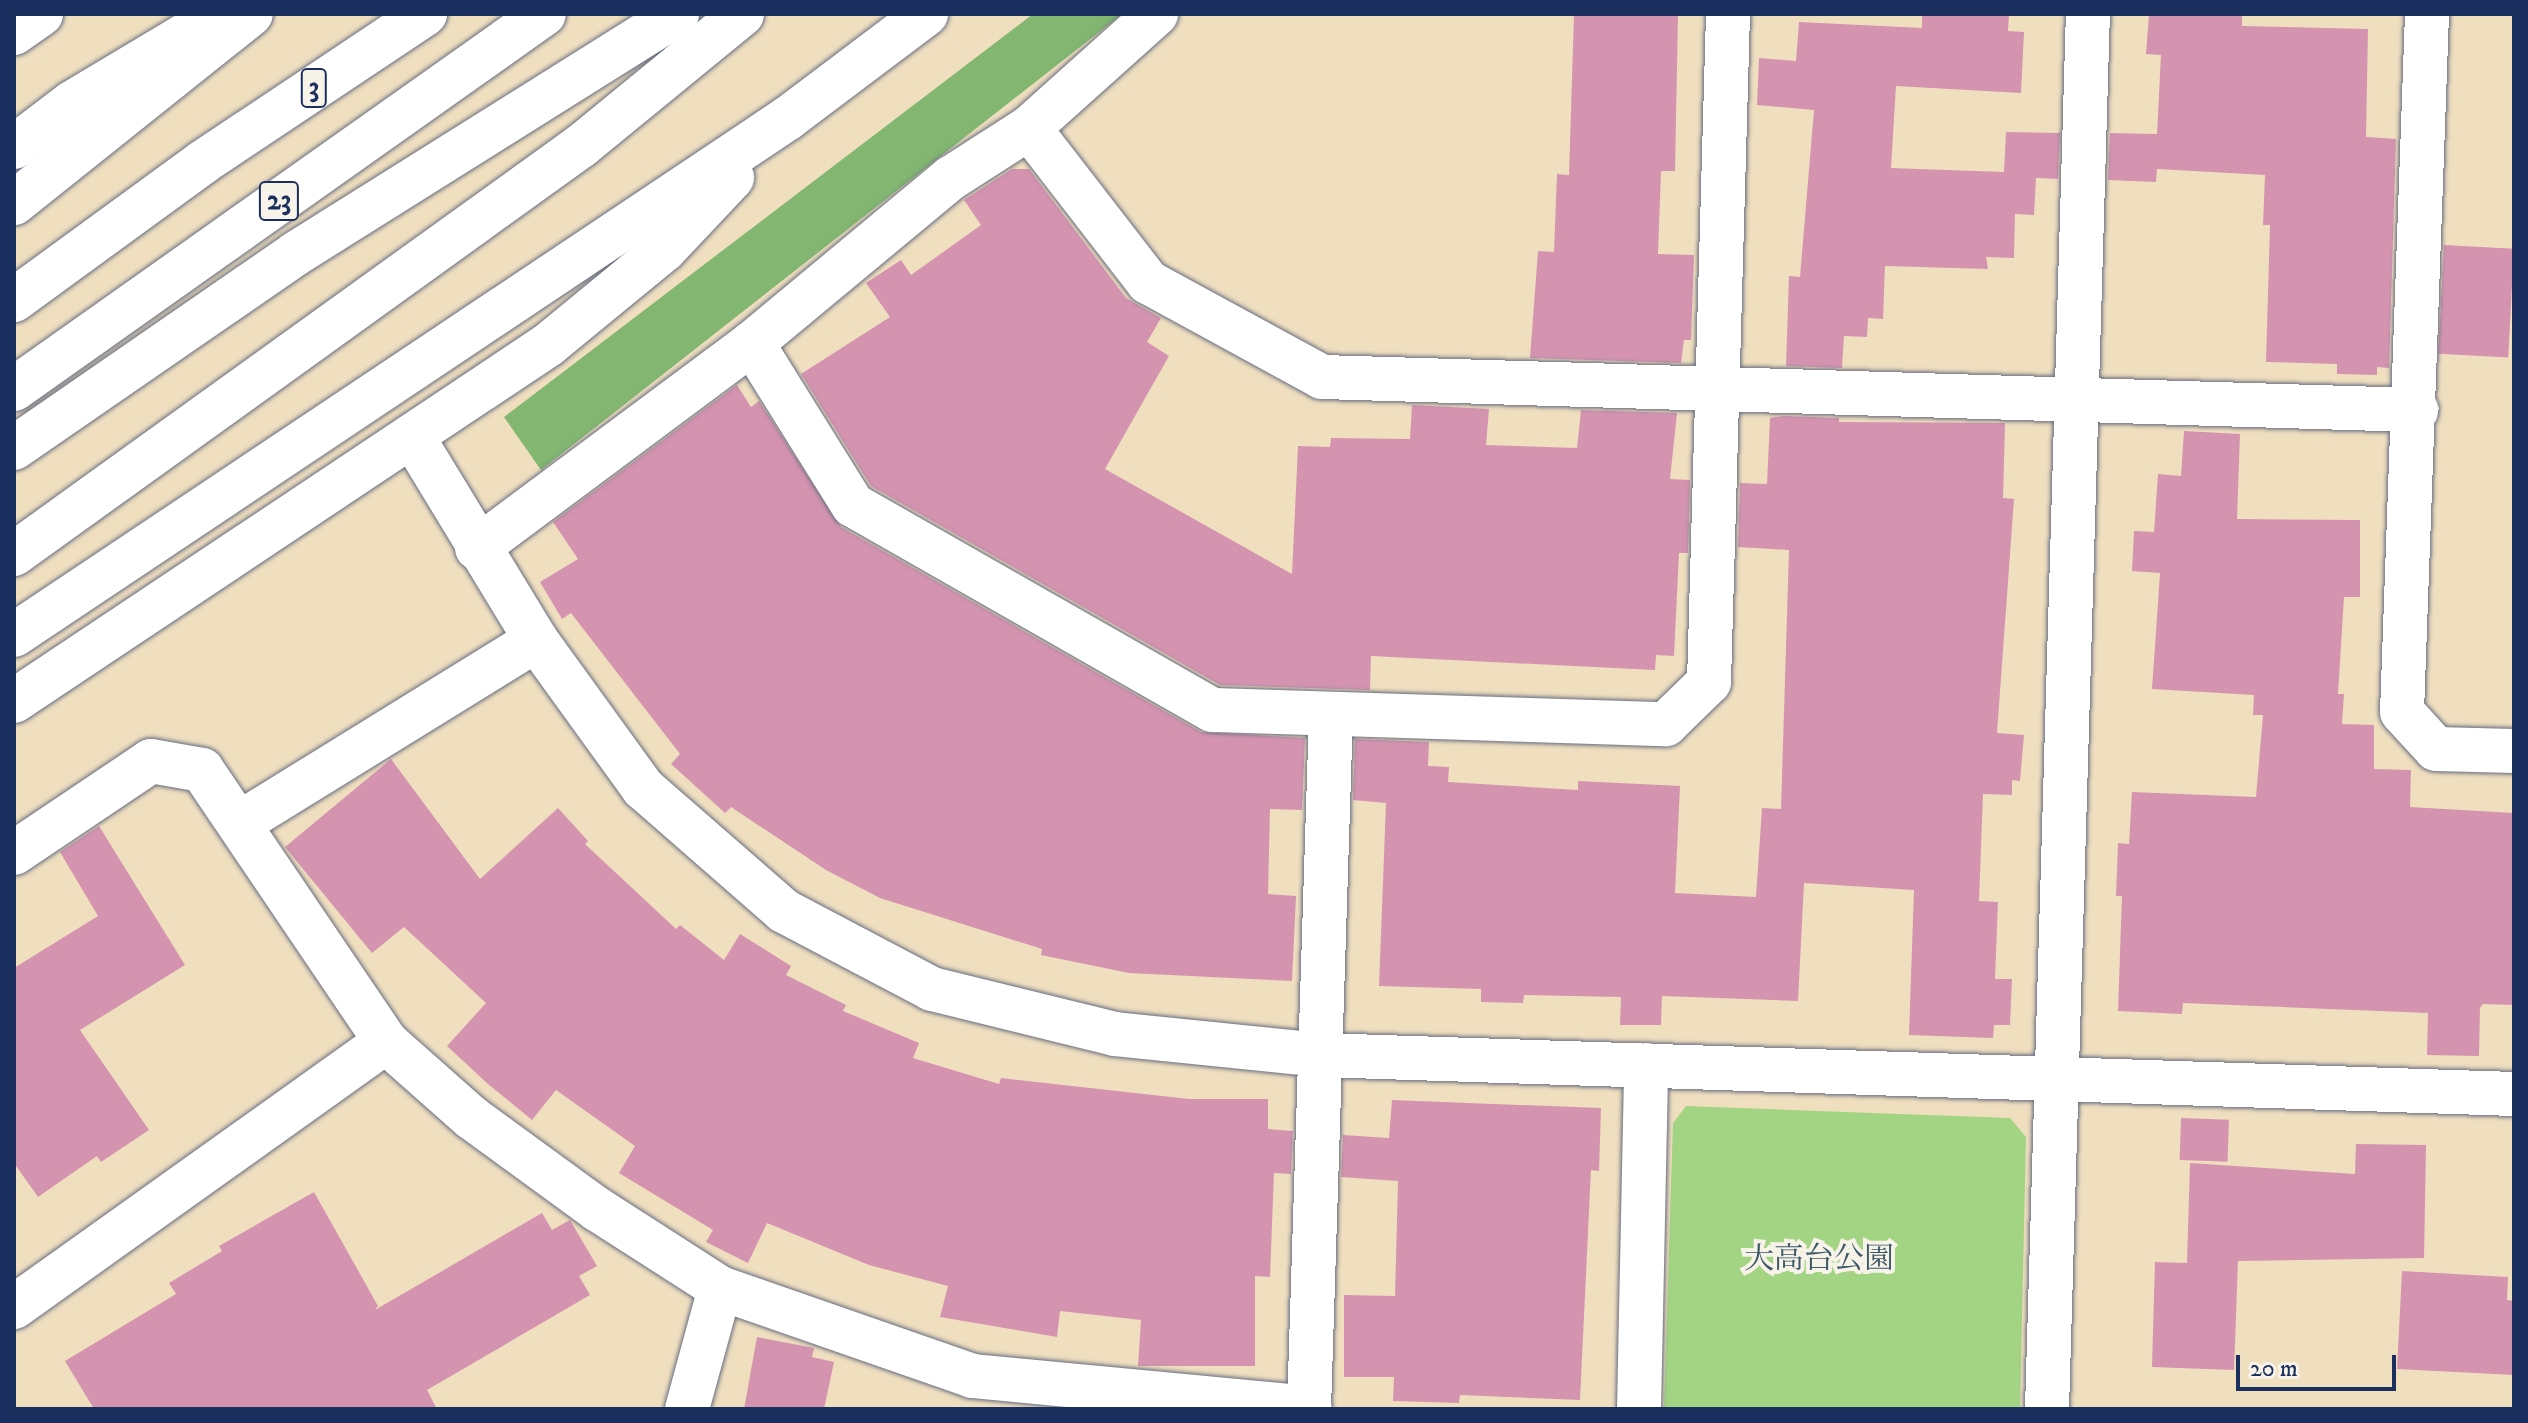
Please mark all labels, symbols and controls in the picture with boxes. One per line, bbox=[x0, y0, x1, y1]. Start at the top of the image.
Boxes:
road number: 3 bbox=[300, 64, 328, 112]
road number: 23 bbox=[257, 177, 301, 225]
park label: 大高台公園 bbox=[1744, 1242, 1894, 1278]
scale bar bbox=[2240, 1339, 2400, 1389]
text: 20 m bbox=[2250, 1354, 2298, 1384]

